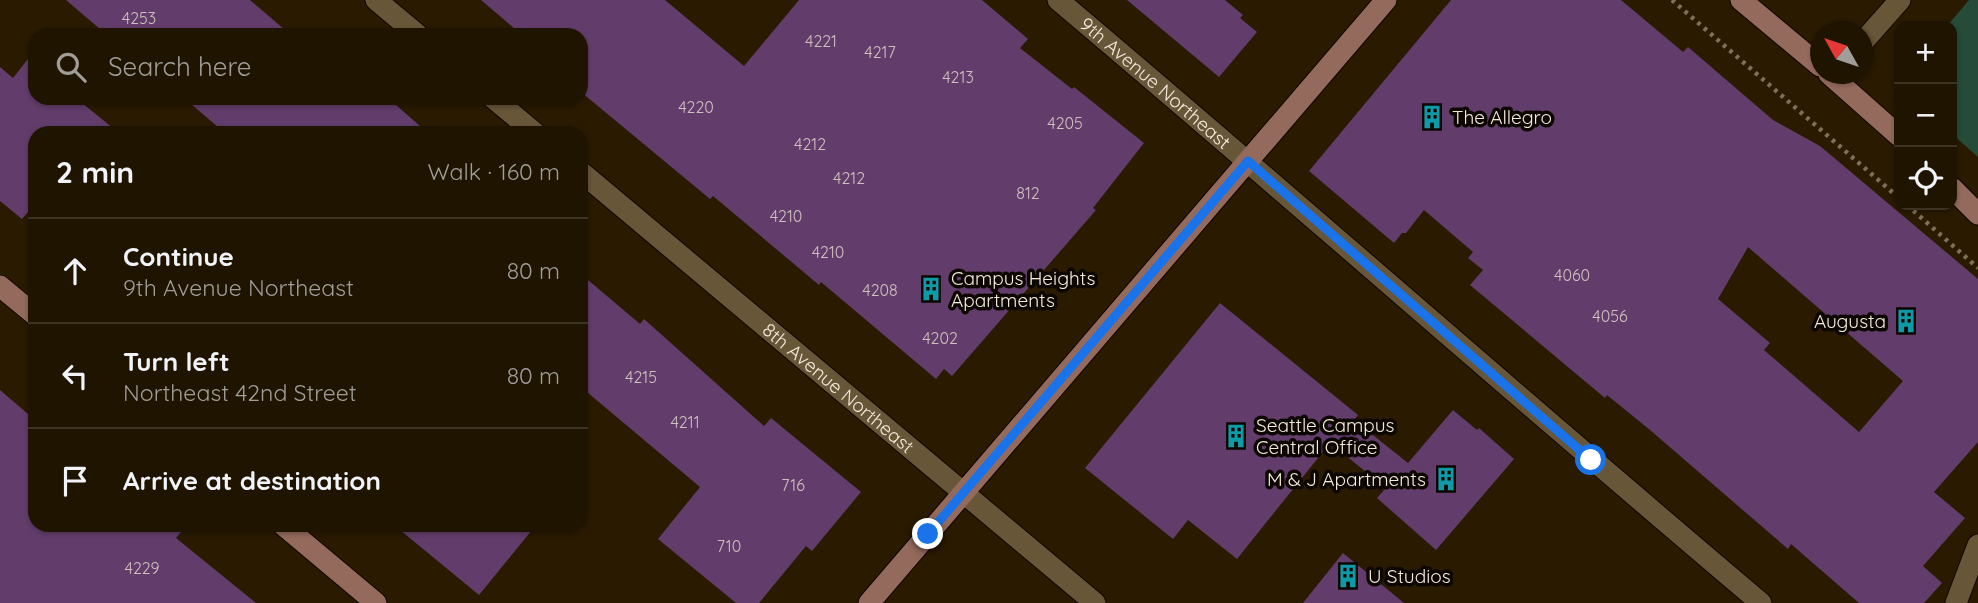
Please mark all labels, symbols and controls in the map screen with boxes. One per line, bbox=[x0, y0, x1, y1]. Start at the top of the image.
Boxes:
house number: 4253 bbox=[122, 8, 156, 28]
street label: 9th Avenue Northeast bbox=[1075, 12, 1236, 154]
north arrow bbox=[1810, 21, 1873, 84]
map controls bbox=[1894, 21, 1957, 210]
button: + bbox=[1894, 21, 1957, 84]
search box bbox=[28, 28, 588, 105]
house number: 4221 bbox=[805, 31, 837, 51]
house number: 4217 bbox=[864, 42, 896, 62]
icon: search bbox=[52, 48, 90, 86]
text: Search here bbox=[108, 50, 252, 83]
house number: 4213 bbox=[942, 67, 974, 87]
button: − bbox=[1894, 84, 1957, 147]
house number: 4220 bbox=[678, 97, 714, 117]
building icon: The Allegro bbox=[1418, 103, 1446, 131]
place label: The Allegro bbox=[1452, 105, 1552, 129]
house number: 4205 bbox=[1047, 113, 1083, 133]
house number: 4212 bbox=[794, 134, 826, 154]
button: locate bbox=[1894, 147, 1957, 210]
text: 2 min bbox=[56, 153, 134, 191]
text: Walk · 160 m bbox=[428, 157, 560, 186]
house number: 4212 bbox=[833, 168, 865, 188]
house number: 812 bbox=[1016, 183, 1040, 203]
house number: 4210 bbox=[770, 206, 802, 226]
text: Continue bbox=[123, 240, 234, 273]
house number: 4210 bbox=[812, 242, 844, 262]
icon: ahead bbox=[56, 252, 94, 290]
text: 80 m bbox=[507, 256, 560, 285]
house number: 4060 bbox=[1554, 265, 1590, 285]
place label: Campus Heights Apartments bbox=[951, 266, 1096, 312]
text: 9th Avenue Northeast bbox=[123, 273, 354, 302]
building icon: Campus Heights Apartments bbox=[917, 275, 945, 303]
house number: 4208 bbox=[862, 280, 898, 300]
house number: 4056 bbox=[1592, 306, 1628, 326]
building icon: Augusta bbox=[1892, 307, 1920, 335]
place label: Augusta bbox=[1814, 309, 1886, 333]
street label: 8th Avenue Northeast bbox=[758, 317, 919, 458]
house number: 4202 bbox=[922, 328, 958, 348]
text: Turn left bbox=[123, 345, 230, 378]
icon: left bbox=[56, 357, 94, 395]
text: 80 m bbox=[507, 361, 560, 390]
house number: 4215 bbox=[625, 367, 657, 387]
text: Northeast 42nd Street bbox=[123, 378, 356, 407]
house number: 4211 bbox=[670, 412, 700, 432]
place label: Seattle Campus Central Office bbox=[1256, 413, 1395, 459]
building icon: Seattle Campus Central Office bbox=[1222, 422, 1250, 450]
route start bbox=[1575, 444, 1606, 475]
icon: arrive bbox=[56, 462, 94, 500]
text: Arrive at destination bbox=[123, 464, 381, 497]
building icon: M & J Apartments bbox=[1432, 465, 1460, 493]
place label: M & J Apartments bbox=[1267, 467, 1426, 491]
house number: 716 bbox=[781, 475, 805, 495]
route end bbox=[912, 518, 943, 549]
house number: 710 bbox=[717, 536, 741, 556]
house number: 4229 bbox=[124, 558, 160, 578]
building icon: U Studios bbox=[1334, 562, 1362, 590]
place label: U Studios bbox=[1368, 564, 1451, 588]

